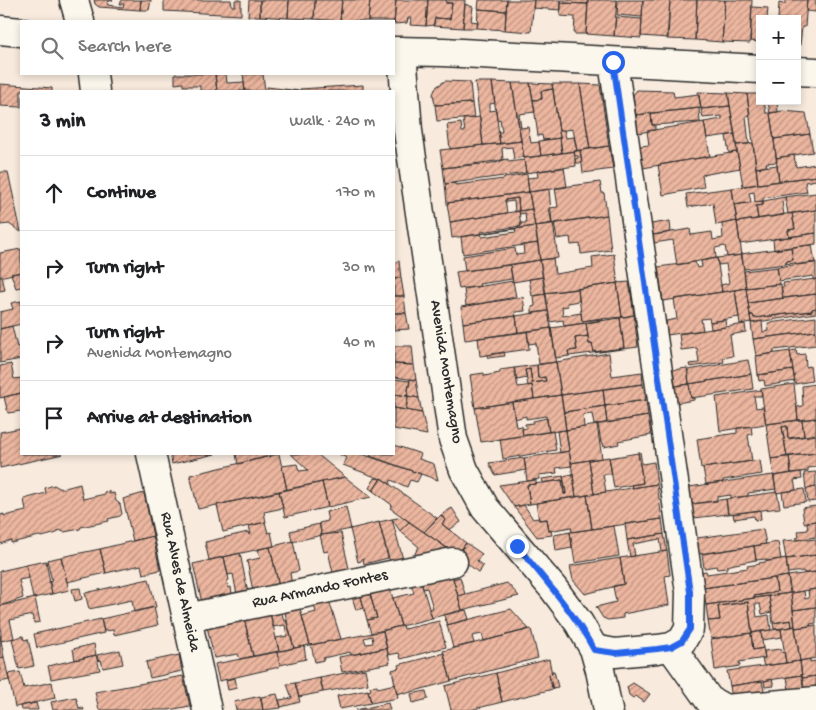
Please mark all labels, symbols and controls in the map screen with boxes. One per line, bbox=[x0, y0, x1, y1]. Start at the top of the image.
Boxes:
map controls bbox=[756, 15, 801, 105]
button: + bbox=[756, 15, 801, 60]
search box bbox=[20, 20, 395, 75]
icon: search bbox=[38, 34, 66, 62]
text: Search here bbox=[78, 36, 172, 59]
route start bbox=[602, 51, 625, 74]
button: − bbox=[756, 60, 801, 105]
text: 3 min bbox=[40, 110, 85, 135]
text: Walk · 240 m bbox=[290, 113, 375, 132]
icon: ahead bbox=[40, 179, 68, 207]
text: Continue bbox=[87, 182, 156, 205]
text: 170 m bbox=[336, 184, 375, 203]
icon: right bbox=[40, 254, 68, 282]
text: Turn right bbox=[87, 257, 163, 280]
text: 30 m bbox=[342, 259, 375, 278]
street label: Avenida Montemagno bbox=[424, 299, 466, 445]
text: Turn right bbox=[87, 322, 163, 345]
icon: right bbox=[40, 329, 68, 357]
text: 40 m bbox=[343, 334, 375, 353]
text: Avenida Montemagno bbox=[87, 345, 232, 364]
icon: arrive bbox=[40, 404, 68, 432]
text: Arrive at destination bbox=[87, 407, 251, 430]
street label: Rua Alves de Almeida bbox=[155, 510, 203, 655]
route end bbox=[506, 535, 529, 558]
street label: Rua Armando Fontes bbox=[251, 566, 390, 614]

